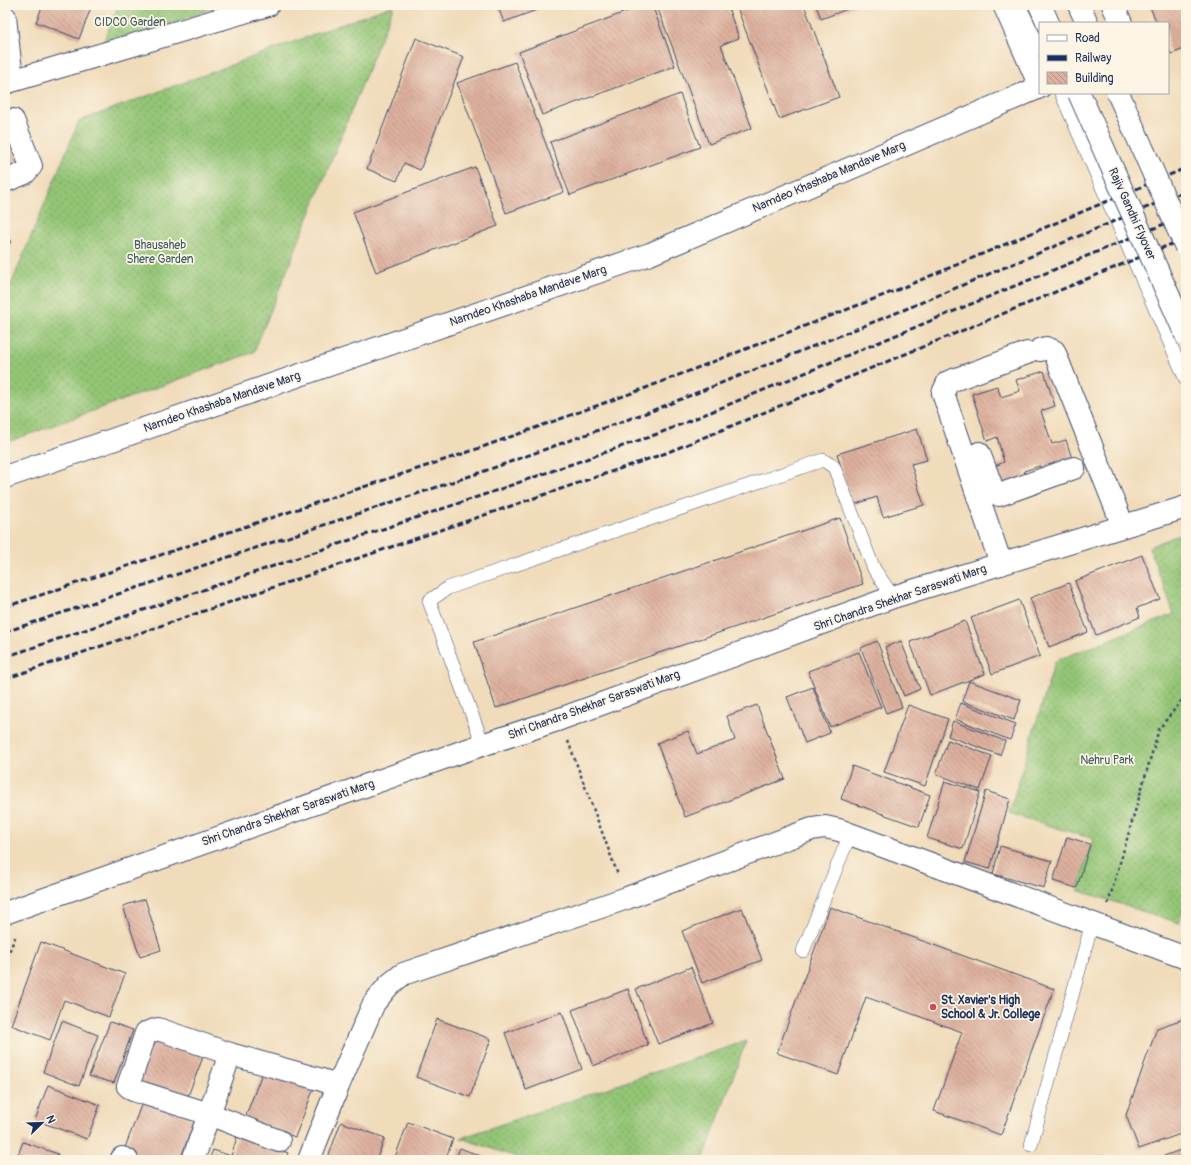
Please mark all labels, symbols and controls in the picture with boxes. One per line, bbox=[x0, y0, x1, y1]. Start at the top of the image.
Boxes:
park label: CIDCO Garden bbox=[94, 15, 166, 30]
legend bbox=[1039, 22, 1169, 94]
text: Road bbox=[1075, 31, 1100, 46]
text: Railway bbox=[1075, 51, 1111, 66]
text: Building bbox=[1075, 71, 1114, 86]
street label: Namdeo Khashaba Mandave Marg bbox=[750, 138, 908, 216]
street label: Rajiv Gandhi Flyover bbox=[1105, 166, 1159, 263]
park label: Bhausaheb Shere Garden bbox=[126, 238, 194, 267]
street label: Namdeo Khashaba Mandave Marg bbox=[448, 262, 608, 330]
street label: Namdeo Khashaba Mandave Marg bbox=[142, 368, 302, 436]
street label: Shri Chandra Shekhar Saraswati Marg bbox=[812, 561, 988, 635]
street label: Shri Chandra Shekhar Saraswati Marg bbox=[506, 667, 682, 743]
park label: Nehru Park bbox=[1080, 753, 1134, 768]
street label: Shri Chandra Shekhar Saraswati Marg bbox=[200, 776, 376, 850]
place label: St. Xavier's High School & Jr. College bbox=[941, 993, 1041, 1022]
marker: St. Xavier's High School & Jr. College bbox=[928, 1002, 938, 1012]
north arrow bbox=[22, 1103, 62, 1143]
text: N bbox=[43, 1113, 58, 1126]

